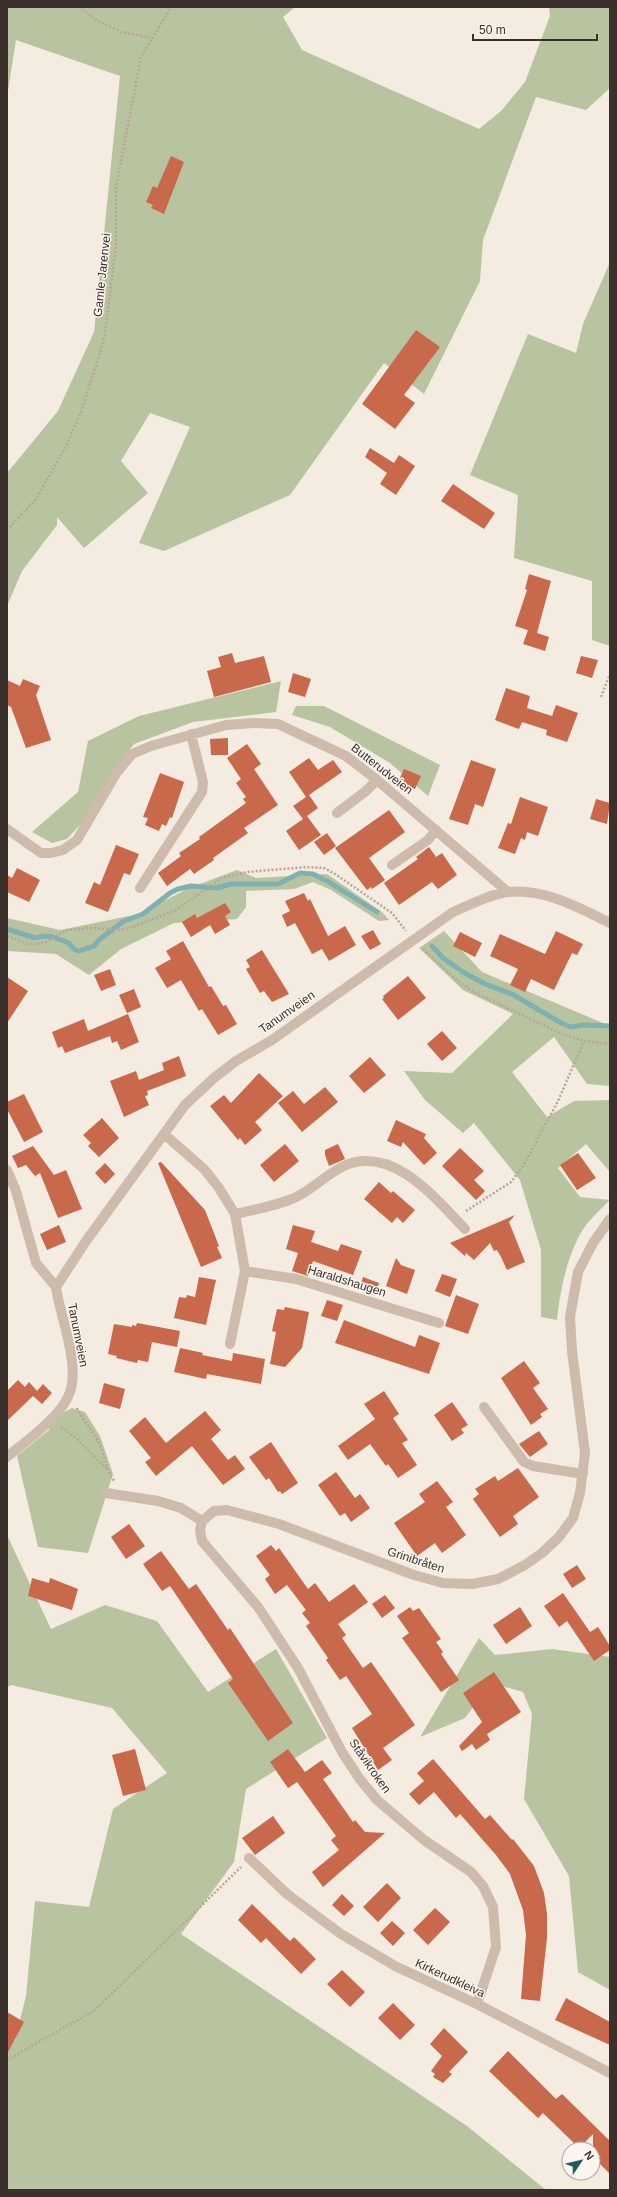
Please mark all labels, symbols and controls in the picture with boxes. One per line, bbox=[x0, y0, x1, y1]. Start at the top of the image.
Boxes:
scale bar bbox=[473, 16, 597, 42]
text: 50 m bbox=[479, 23, 506, 37]
street label: Gamle Jarenvei bbox=[91, 232, 113, 318]
street label: Butterudveien bbox=[349, 741, 415, 797]
street label: Tanumveien bbox=[256, 988, 318, 1036]
street label: Haraldshaugen bbox=[306, 1262, 388, 1300]
street label: Tanumveien bbox=[65, 1302, 91, 1368]
street label: Grinibråten bbox=[386, 1544, 446, 1576]
street label: Ståvikroken bbox=[346, 1736, 394, 1796]
street label: Kirkerudkleiva bbox=[413, 1956, 487, 2000]
north arrow bbox=[561, 2141, 601, 2181]
text: N bbox=[582, 2149, 596, 2162]

